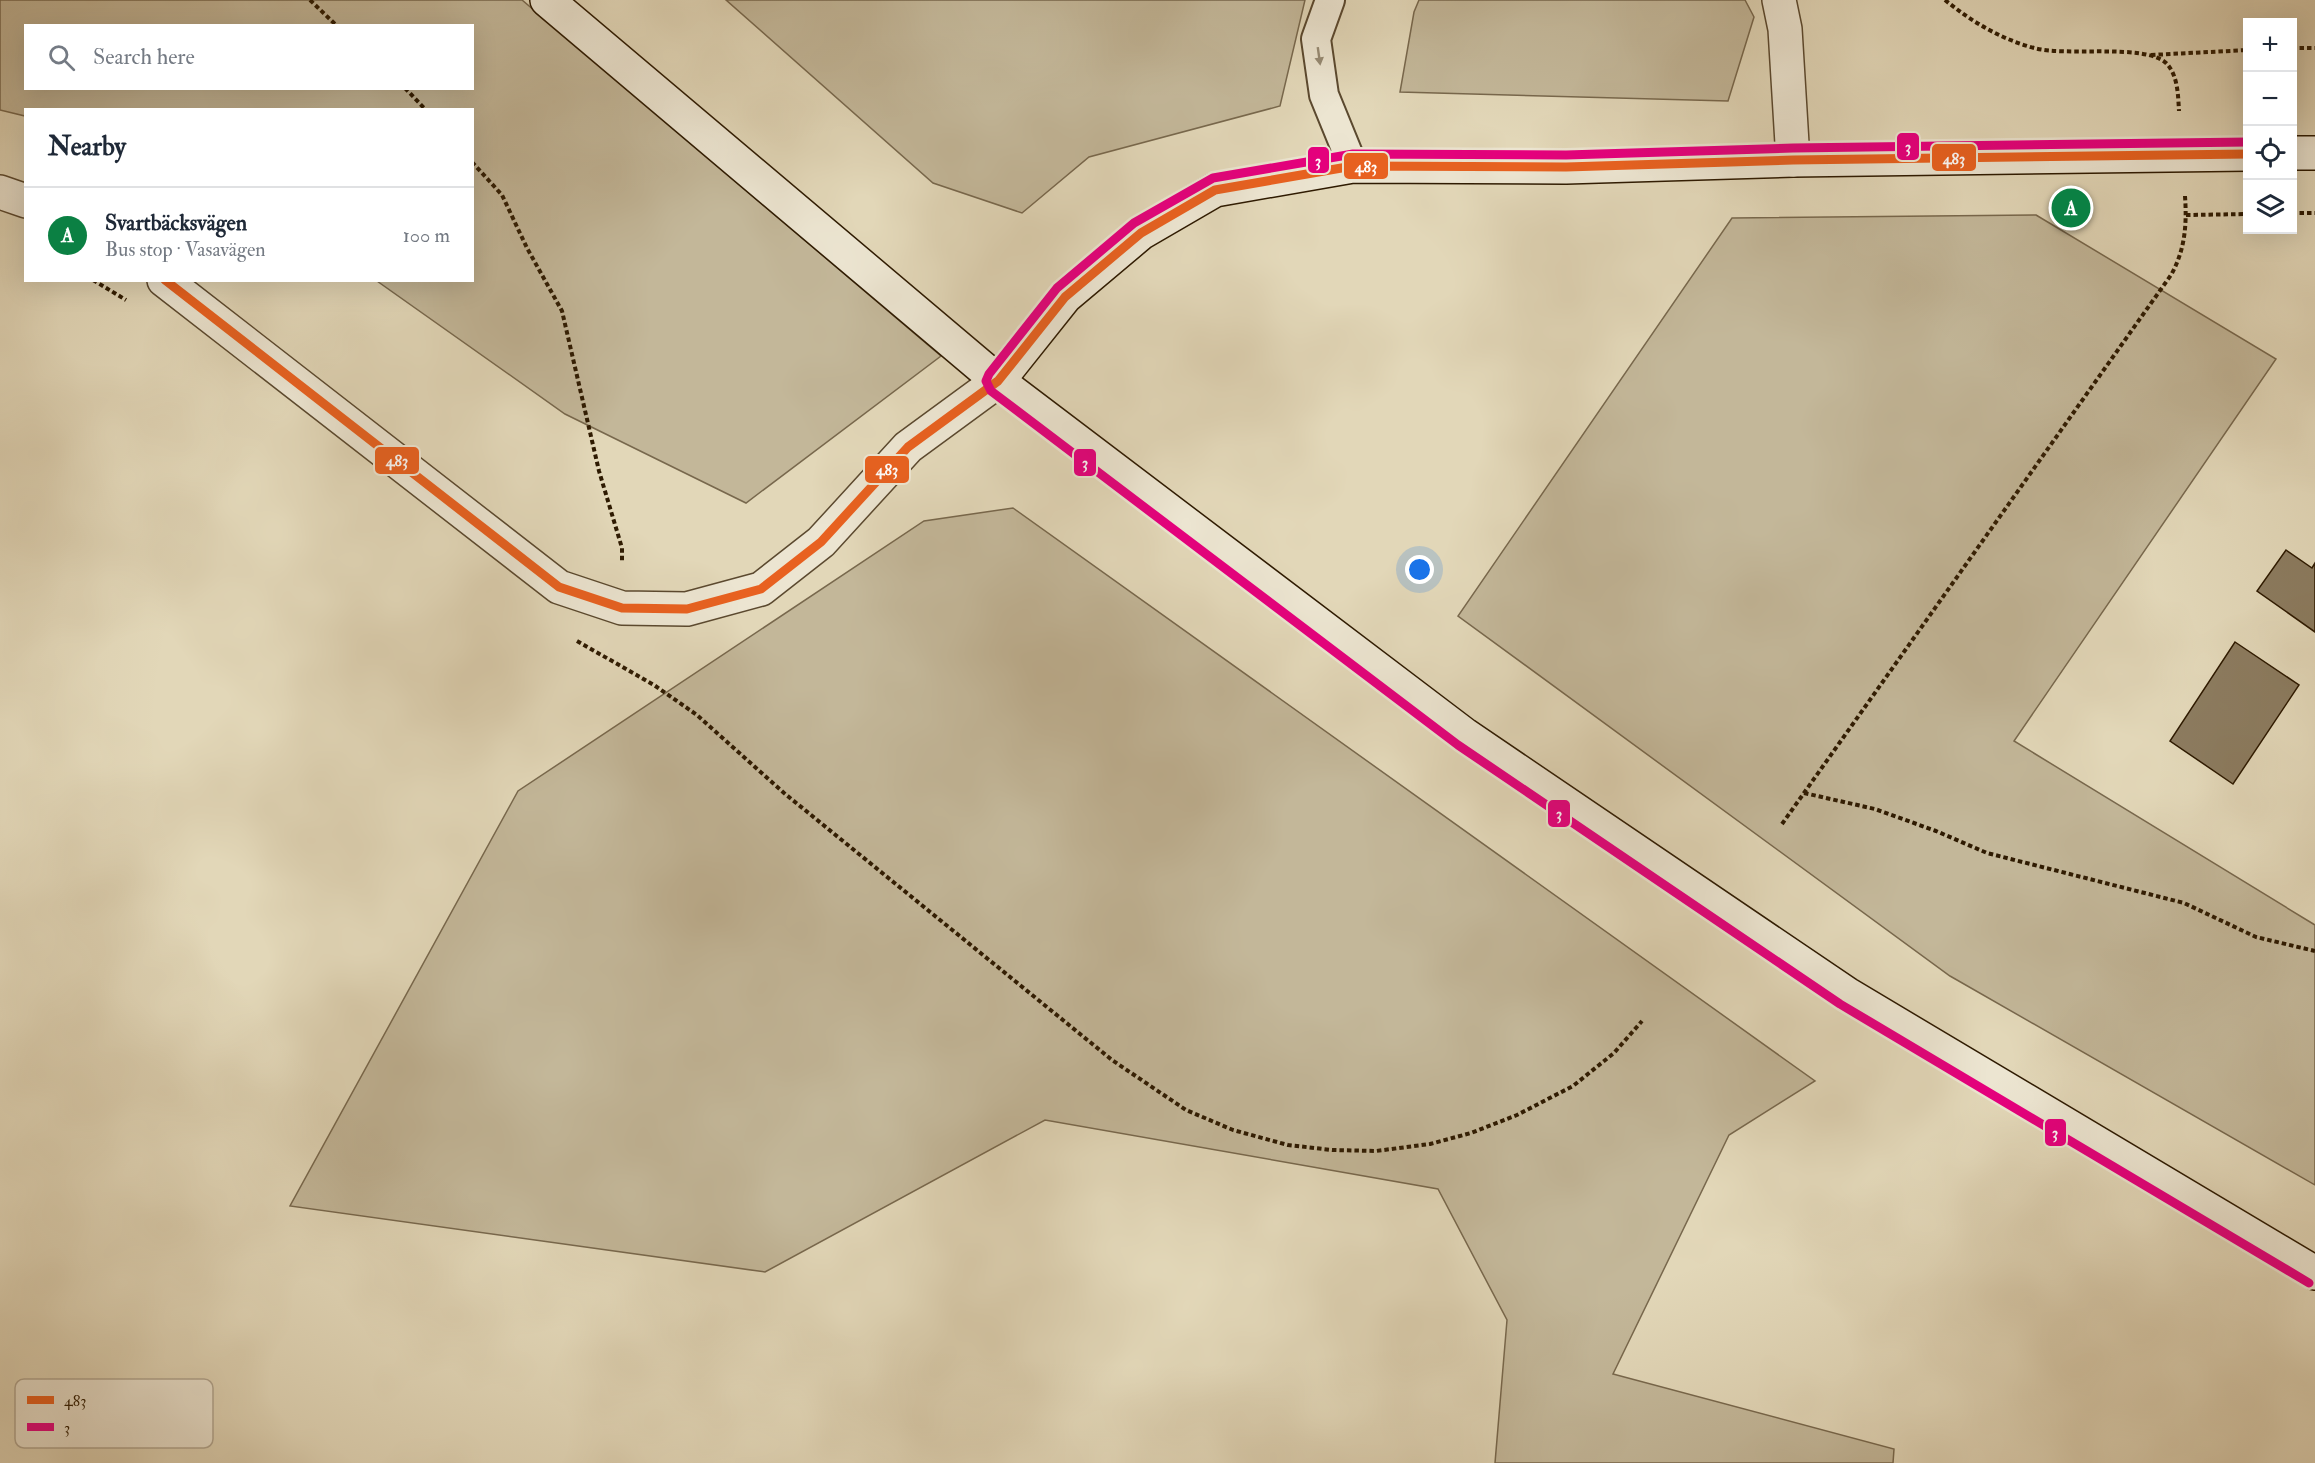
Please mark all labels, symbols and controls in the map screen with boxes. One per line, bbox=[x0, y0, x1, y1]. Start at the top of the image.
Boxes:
map controls bbox=[2243, 18, 2297, 234]
button: + bbox=[2243, 18, 2297, 72]
search box bbox=[24, 24, 474, 90]
icon: search bbox=[45, 41, 78, 74]
text: Search here bbox=[93, 43, 195, 71]
one-way arrow bbox=[1314, 47, 1323, 66]
button: − bbox=[2243, 72, 2297, 126]
button: locate bbox=[2243, 126, 2297, 180]
text: Nearby bbox=[48, 131, 126, 163]
line badge: 3 bbox=[1896, 132, 1920, 161]
text: 3 bbox=[1905, 137, 1911, 157]
line badge: 483 bbox=[1931, 143, 1977, 172]
line badge: 3 bbox=[1307, 146, 1330, 174]
text: 483 bbox=[1942, 149, 1965, 169]
text: 3 bbox=[1315, 151, 1321, 171]
line badge: 483 bbox=[1343, 152, 1389, 180]
text: 483 bbox=[1354, 157, 1377, 177]
button: layers bbox=[2243, 180, 2297, 234]
pin: A bbox=[2052, 186, 2090, 230]
text: Svartbäcksvägen bbox=[105, 209, 247, 237]
text: A bbox=[61, 223, 74, 248]
text: 100 m bbox=[403, 223, 450, 248]
text: Bus stop · Vasavägen bbox=[105, 237, 266, 262]
line badge: 483 bbox=[374, 446, 420, 475]
line badge: 3 bbox=[1073, 448, 1097, 477]
text: 483 bbox=[385, 451, 408, 471]
text: 3 bbox=[1082, 453, 1088, 473]
line badge: 483 bbox=[864, 455, 910, 484]
text: 483 bbox=[875, 460, 898, 480]
your location bbox=[1405, 555, 1434, 584]
line badge: 3 bbox=[1547, 799, 1571, 828]
text: 3 bbox=[1556, 804, 1562, 824]
line badge: 3 bbox=[2044, 1118, 2067, 1147]
text: 3 bbox=[2052, 1123, 2058, 1143]
legend bbox=[15, 1379, 213, 1448]
text: 483 bbox=[64, 1391, 86, 1411]
text: 3 bbox=[64, 1418, 70, 1438]

